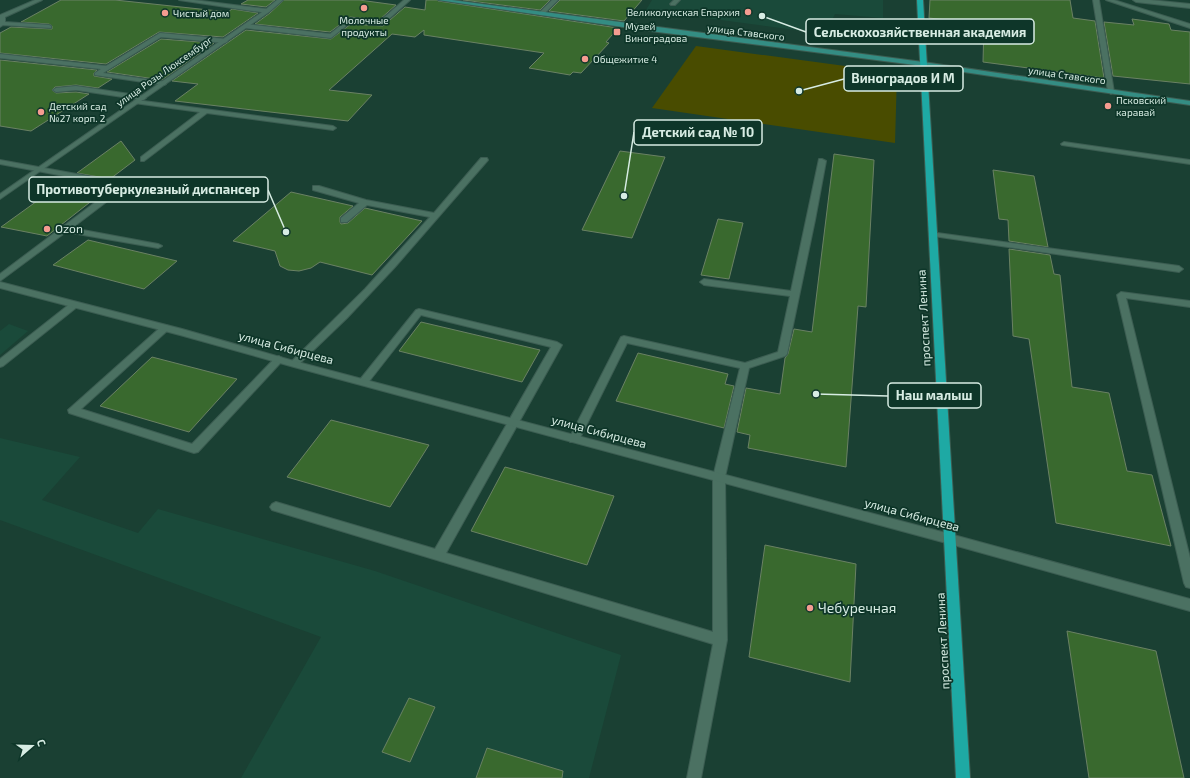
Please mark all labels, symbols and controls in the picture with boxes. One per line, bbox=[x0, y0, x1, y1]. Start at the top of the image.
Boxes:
marker: Молочные продукты bbox=[359, 3, 369, 13]
place label: Великолукская Епархия bbox=[627, 6, 740, 19]
place label: Чистый дом bbox=[173, 7, 229, 19]
marker: Великолукская Епархия bbox=[743, 7, 753, 17]
marker: Чистый дом bbox=[160, 8, 170, 18]
place label: Молочные продукты bbox=[339, 14, 389, 39]
callout: Сельскохозяйственная академия bbox=[806, 19, 1034, 44]
place label: Музей Виноградова bbox=[625, 20, 687, 44]
street label: улица Ставского bbox=[706, 21, 786, 44]
text: Сельскохозяйственная академия bbox=[814, 24, 1026, 40]
marker: Музей Виноградова bbox=[612, 27, 622, 37]
street label: улица Розы Люксембург bbox=[113, 33, 215, 110]
place label: Общежитие 4 bbox=[593, 53, 657, 65]
marker: Общежитие 4 bbox=[580, 54, 590, 64]
street label: улица Ставского bbox=[1027, 64, 1107, 87]
callout: Виноградов И М bbox=[844, 66, 963, 91]
text: Виноградов И М bbox=[851, 70, 955, 86]
place label: Псковский каравай bbox=[1116, 94, 1166, 118]
place label: Детский сад №27 корп. 2 bbox=[49, 100, 107, 124]
marker: Псковский каравай bbox=[1103, 101, 1113, 111]
marker: Детский сад №27 корп. 2 bbox=[36, 107, 46, 117]
callout: Детский сад № 10 bbox=[634, 120, 762, 145]
text: Детский сад № 10 bbox=[642, 124, 754, 140]
callout: Противотуберкулезный диспансер bbox=[29, 177, 268, 202]
text: Противотуберкулезный диспансер bbox=[36, 181, 260, 197]
place label: Ozon bbox=[55, 221, 83, 235]
marker: Ozon bbox=[42, 224, 52, 234]
street label: проспект Ленина bbox=[913, 269, 933, 367]
street label: улица Сибирцева bbox=[237, 328, 335, 367]
callout: Наш малыш bbox=[888, 383, 981, 408]
text: Наш малыш bbox=[896, 387, 972, 403]
street label: улица Сибирцева bbox=[550, 412, 648, 451]
street label: улица Сибирцева bbox=[863, 495, 961, 534]
street label: проспект Ленина bbox=[932, 592, 952, 690]
place label: Чебуречная bbox=[818, 599, 896, 616]
marker: Чебуречная bbox=[805, 603, 815, 613]
north arrow bbox=[12, 726, 52, 766]
text: С bbox=[35, 737, 49, 748]

